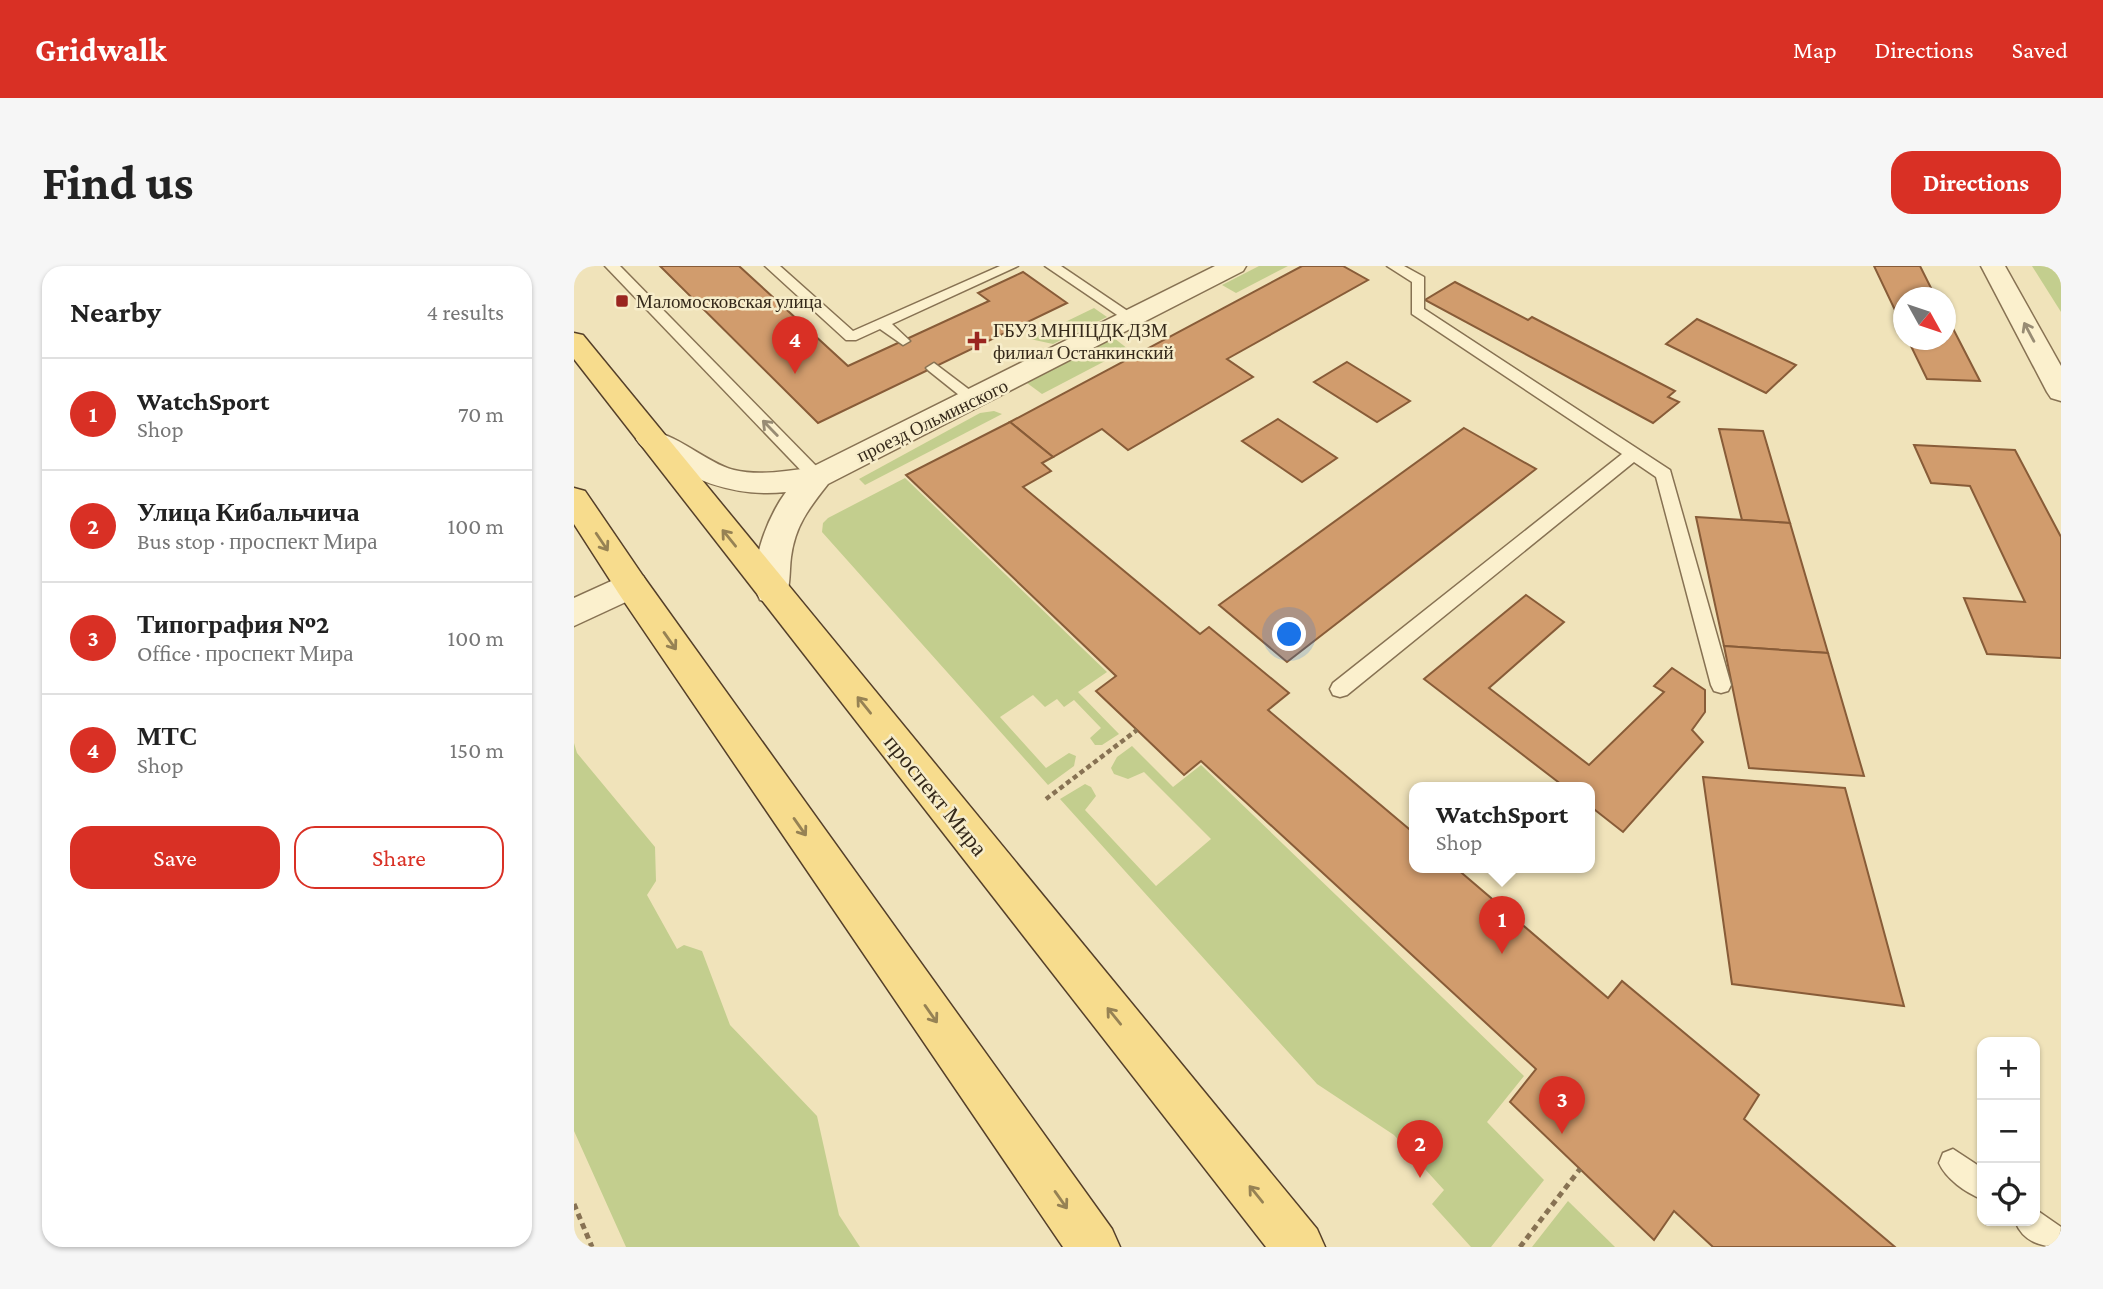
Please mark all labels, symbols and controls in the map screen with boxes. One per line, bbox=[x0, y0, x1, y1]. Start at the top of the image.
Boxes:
text: Gridwalk bbox=[35, 31, 167, 68]
text: Map bbox=[1793, 36, 1837, 63]
text: Directions bbox=[1875, 36, 1974, 63]
text: Saved bbox=[2012, 36, 2068, 63]
button: Directions bbox=[1891, 151, 2061, 214]
text: Find us bbox=[42, 155, 194, 210]
north arrow bbox=[1893, 287, 1956, 350]
place label: Маломосковская улица bbox=[636, 291, 823, 312]
marker: Маломосковская улица bbox=[614, 293, 630, 309]
text: Nearby bbox=[70, 295, 161, 328]
text: 4 results bbox=[426, 299, 504, 325]
pin: 4 bbox=[772, 316, 818, 374]
place label: ГБУЗ МНПЦДК ДЗМ филиал Останкинский bbox=[993, 320, 1174, 363]
one-way arrow bbox=[2021, 323, 2035, 343]
marker: ГБУЗ МНПЦДК ДЗМ филиал Останкинский bbox=[967, 331, 987, 351]
street label: проезд Ольминского bbox=[853, 375, 1011, 466]
text: WatchSport bbox=[137, 387, 269, 416]
text: 1 bbox=[89, 401, 97, 427]
text: 70 m bbox=[458, 401, 504, 427]
text: Shop bbox=[137, 416, 184, 442]
one-way arrow bbox=[761, 420, 778, 437]
text: Улица Кибальчича bbox=[137, 498, 359, 527]
text: 2 bbox=[87, 513, 99, 539]
text: 100 m bbox=[448, 513, 504, 539]
text: Bus stop · проспект Мира bbox=[137, 528, 378, 554]
one-way arrow bbox=[721, 529, 737, 547]
one-way arrow bbox=[596, 531, 610, 551]
text: Типография №2 bbox=[137, 610, 329, 639]
your location bbox=[1272, 617, 1306, 651]
text: 3 bbox=[87, 625, 99, 651]
text: 100 m bbox=[448, 625, 504, 651]
one-way arrow bbox=[663, 631, 677, 650]
text: Office · проспект Мира bbox=[137, 640, 354, 666]
one-way arrow bbox=[856, 697, 871, 715]
text: МТС bbox=[137, 722, 198, 751]
street label: проспект Мира bbox=[879, 729, 993, 861]
text: 4 bbox=[87, 737, 99, 763]
text: 150 m bbox=[450, 737, 504, 763]
text: Shop bbox=[137, 752, 184, 778]
popup bbox=[1409, 782, 1595, 873]
text: WatchSport bbox=[1436, 800, 1568, 829]
one-way arrow bbox=[793, 817, 807, 836]
button: Save bbox=[70, 826, 280, 889]
button: Share bbox=[294, 826, 504, 889]
text: Shop bbox=[1436, 829, 1482, 855]
pin: 1 bbox=[1479, 896, 1525, 954]
one-way arrow bbox=[924, 1003, 938, 1023]
one-way arrow bbox=[1106, 1008, 1121, 1026]
map controls bbox=[1977, 1037, 2040, 1226]
button: + bbox=[1977, 1037, 2040, 1100]
pin: 3 bbox=[1539, 1076, 1585, 1134]
button: − bbox=[1977, 1100, 2040, 1163]
pin: 2 bbox=[1397, 1120, 1443, 1178]
button: locate bbox=[1977, 1163, 2040, 1226]
one-way arrow bbox=[1249, 1185, 1264, 1203]
one-way arrow bbox=[1054, 1190, 1068, 1209]

